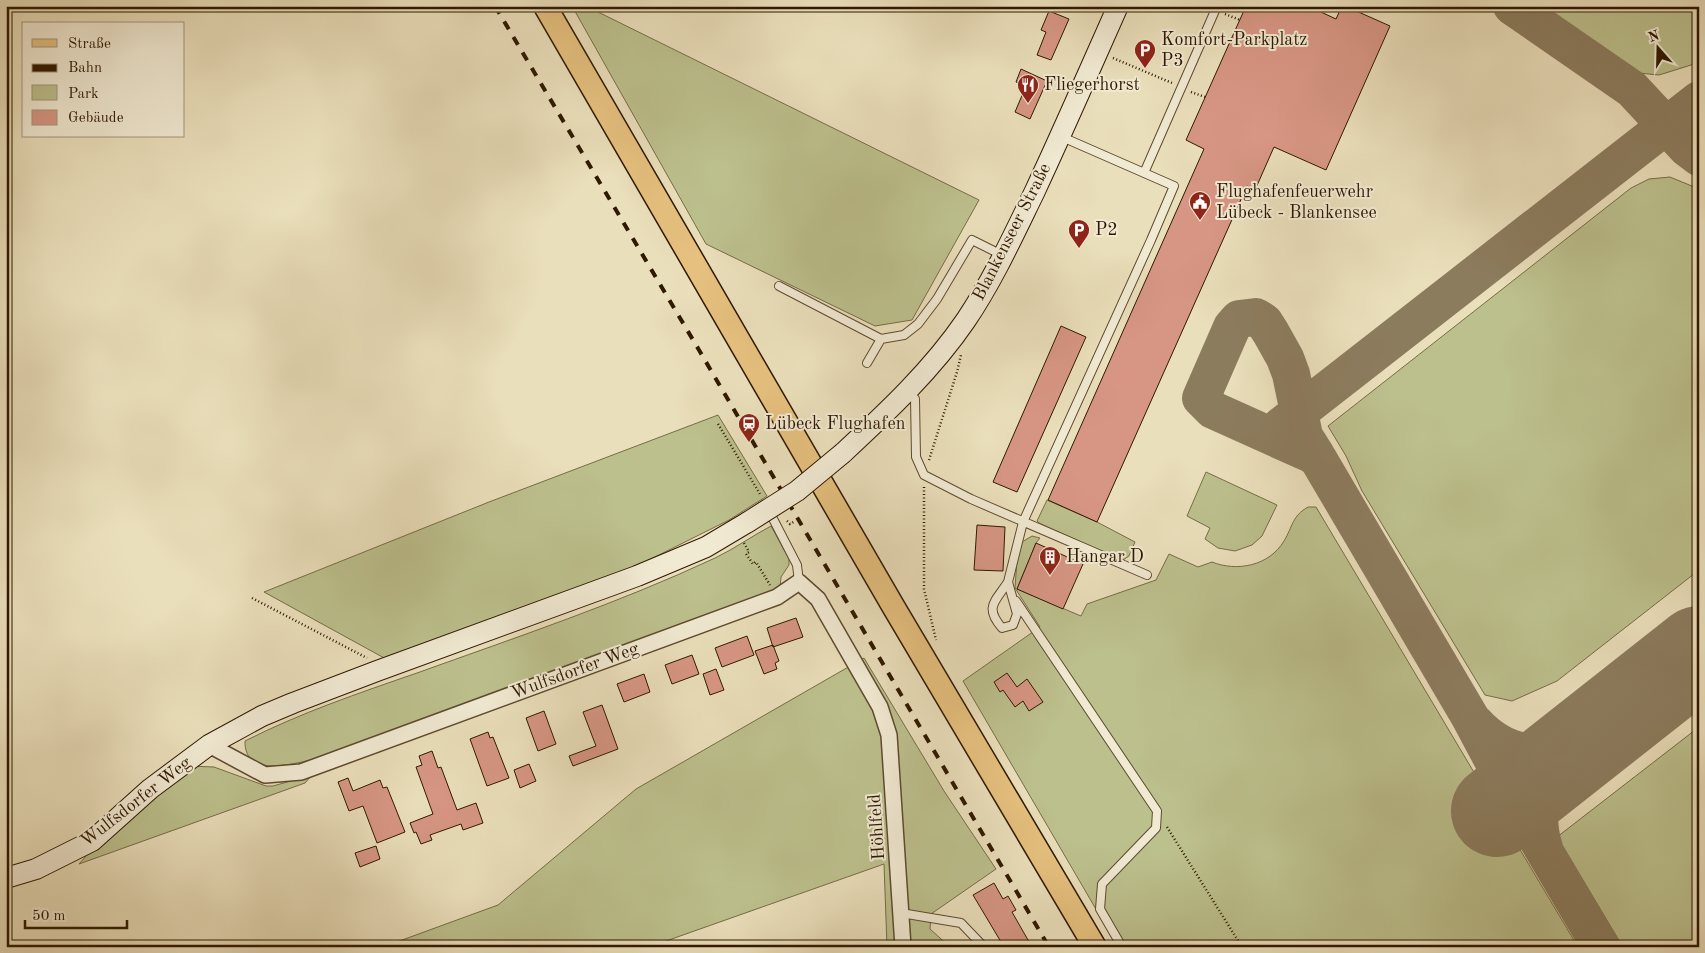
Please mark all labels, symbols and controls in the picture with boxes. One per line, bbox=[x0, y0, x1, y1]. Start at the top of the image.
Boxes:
legend bbox=[22, 22, 185, 138]
north arrow bbox=[1632, 22, 1682, 72]
text: N bbox=[1646, 28, 1662, 45]
place label: Komfort-Parkplatz P3 bbox=[1161, 31, 1307, 70]
text: Straße bbox=[68, 37, 111, 52]
parking icon: Komfort-Parkplatz P3 bbox=[1133, 38, 1157, 69]
text: Bahn bbox=[68, 61, 102, 76]
restaurant icon: Fliegerhorst bbox=[1016, 73, 1040, 104]
place label: Fliegerhorst bbox=[1044, 76, 1140, 94]
text: Park bbox=[68, 87, 99, 102]
text: Gebäude bbox=[68, 111, 124, 126]
street label: Blankenseer Straße bbox=[970, 160, 1054, 304]
place label: Flughafenfeuerwehr Lübeck - Blankensee bbox=[1216, 183, 1377, 222]
public building icon: Flughafenfeuerwehr Lübeck - Blankensee bbox=[1188, 190, 1212, 221]
parking icon: P2 bbox=[1067, 218, 1091, 249]
place label: P2 bbox=[1095, 221, 1118, 239]
station icon: Lübeck Flughafen bbox=[737, 412, 761, 443]
place label: Lübeck Flughafen bbox=[765, 415, 906, 433]
building icon: Hangar D bbox=[1038, 545, 1062, 576]
place label: Hangar D bbox=[1066, 548, 1144, 566]
street label: Wulfsdorfer Weg bbox=[509, 639, 642, 702]
street label: Wulfsdorfer Weg bbox=[77, 753, 195, 850]
street label: Höhlfeld bbox=[866, 793, 888, 861]
scale bar bbox=[25, 898, 128, 930]
text: 50 m bbox=[32, 909, 66, 924]

